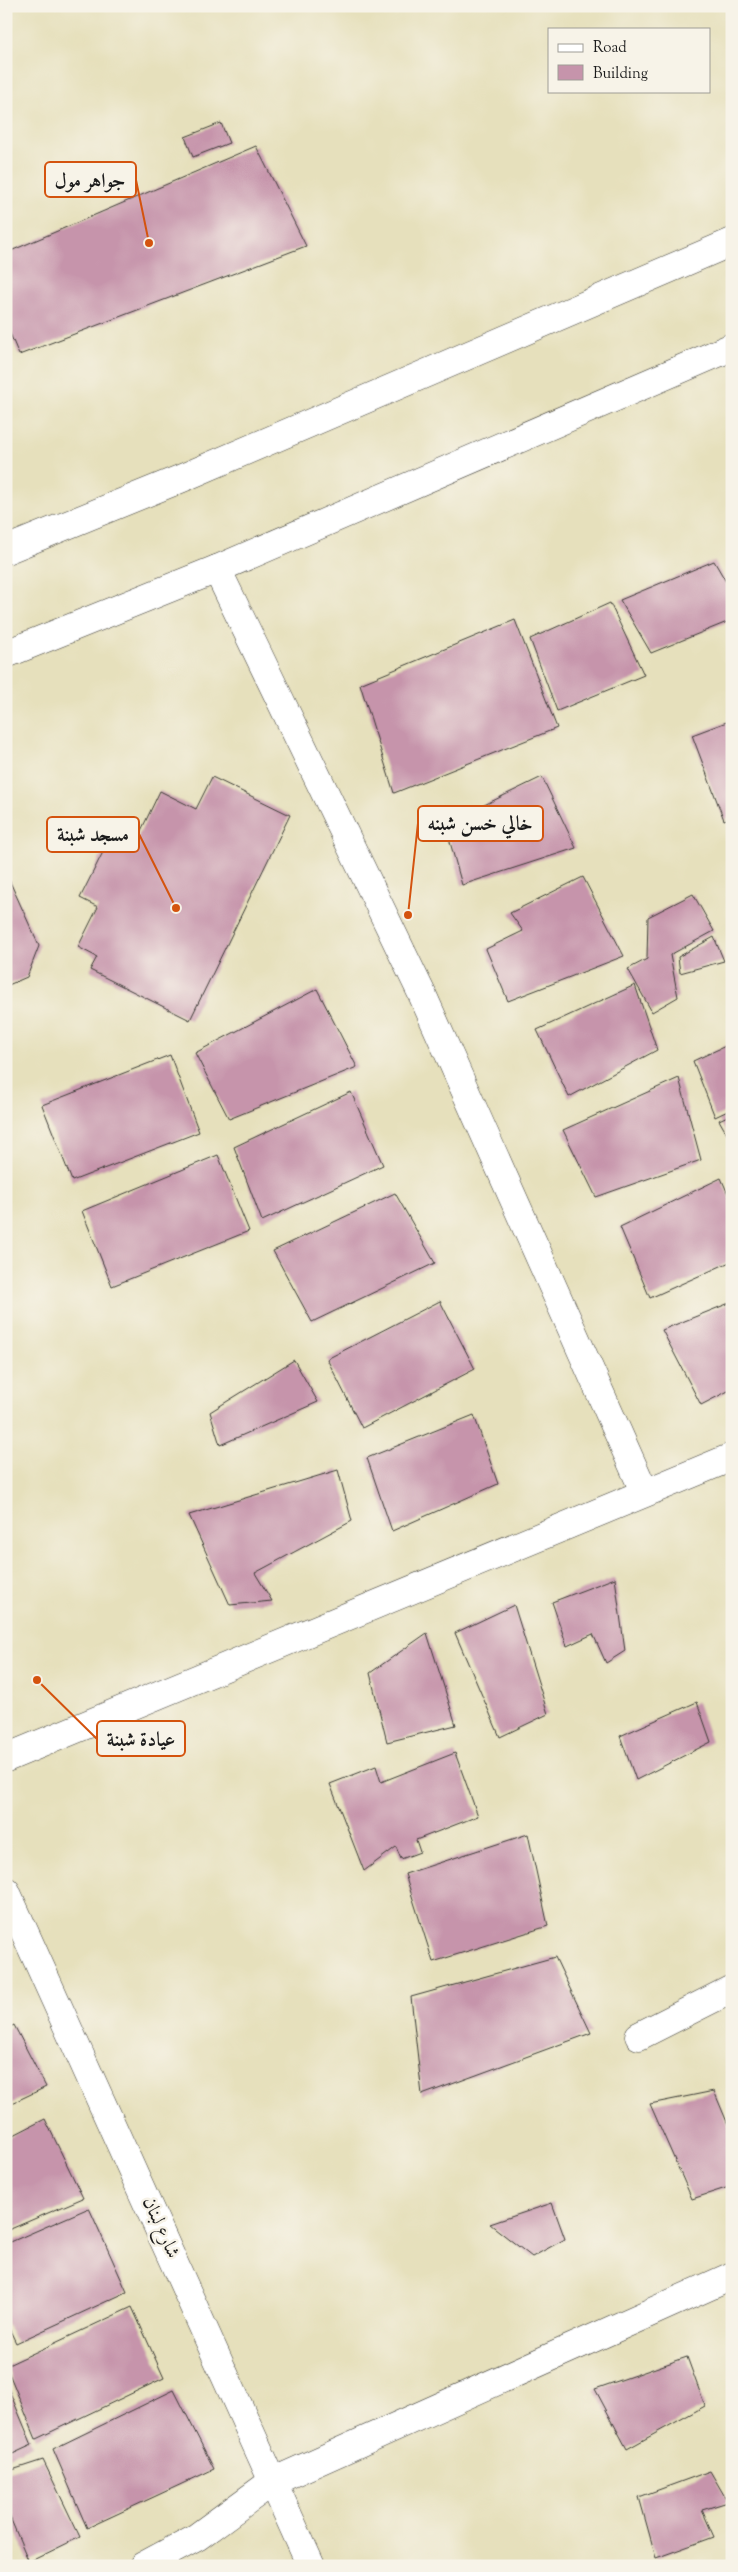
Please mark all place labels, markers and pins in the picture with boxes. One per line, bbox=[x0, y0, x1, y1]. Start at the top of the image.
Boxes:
callout: جواهر مول bbox=[45, 162, 136, 197]
callout: خالي خسن شبنه bbox=[418, 806, 543, 841]
callout: مسجد شبنة bbox=[47, 817, 139, 852]
callout: عيادة شبنة bbox=[97, 1721, 185, 1756]

